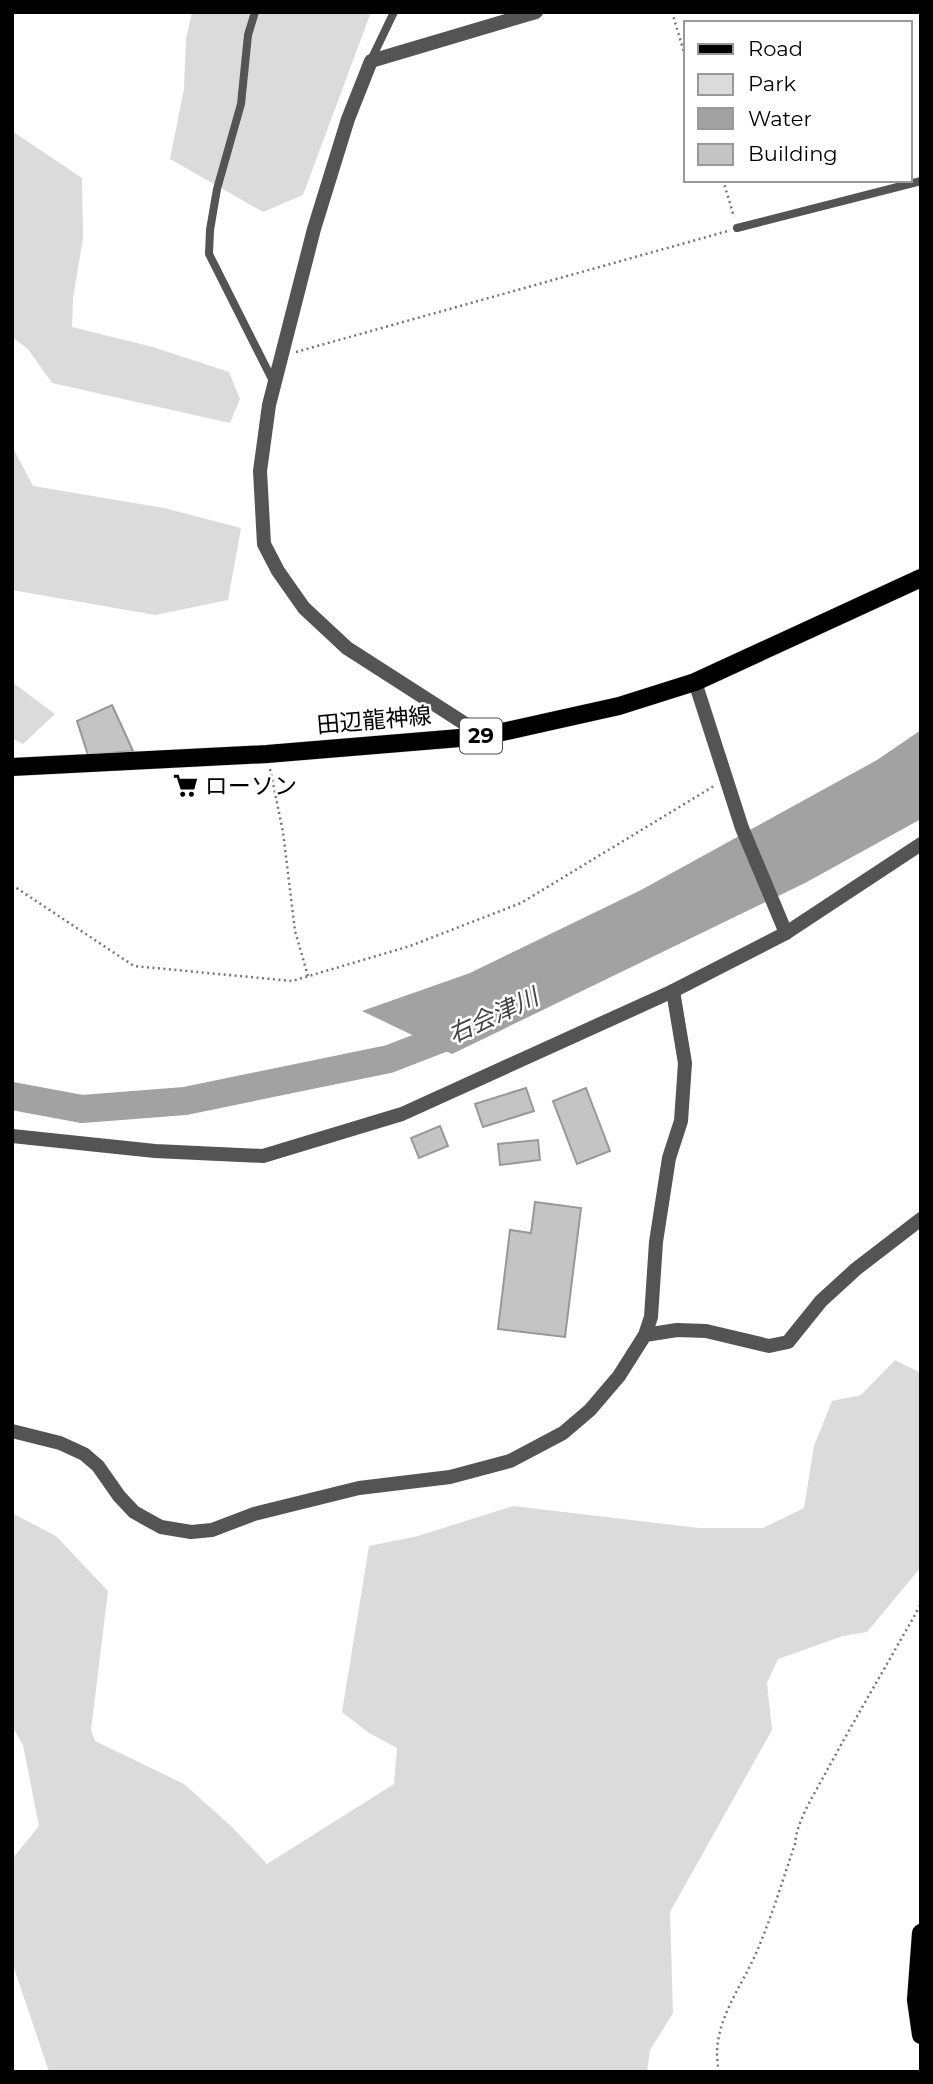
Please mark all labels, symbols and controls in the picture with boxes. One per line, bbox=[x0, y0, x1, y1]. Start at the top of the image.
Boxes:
legend bbox=[684, 21, 912, 182]
text: Road bbox=[748, 36, 803, 61]
text: Park bbox=[748, 71, 796, 96]
text: Water bbox=[748, 106, 812, 131]
text: Building bbox=[748, 141, 838, 166]
street label: 田辺龍神線 bbox=[315, 701, 433, 739]
road number: 29 bbox=[460, 718, 502, 754]
supermarket icon: ローソン bbox=[171, 772, 199, 800]
place label: ローソン bbox=[205, 772, 297, 800]
water label: 右会津川 bbox=[443, 981, 545, 1049]

